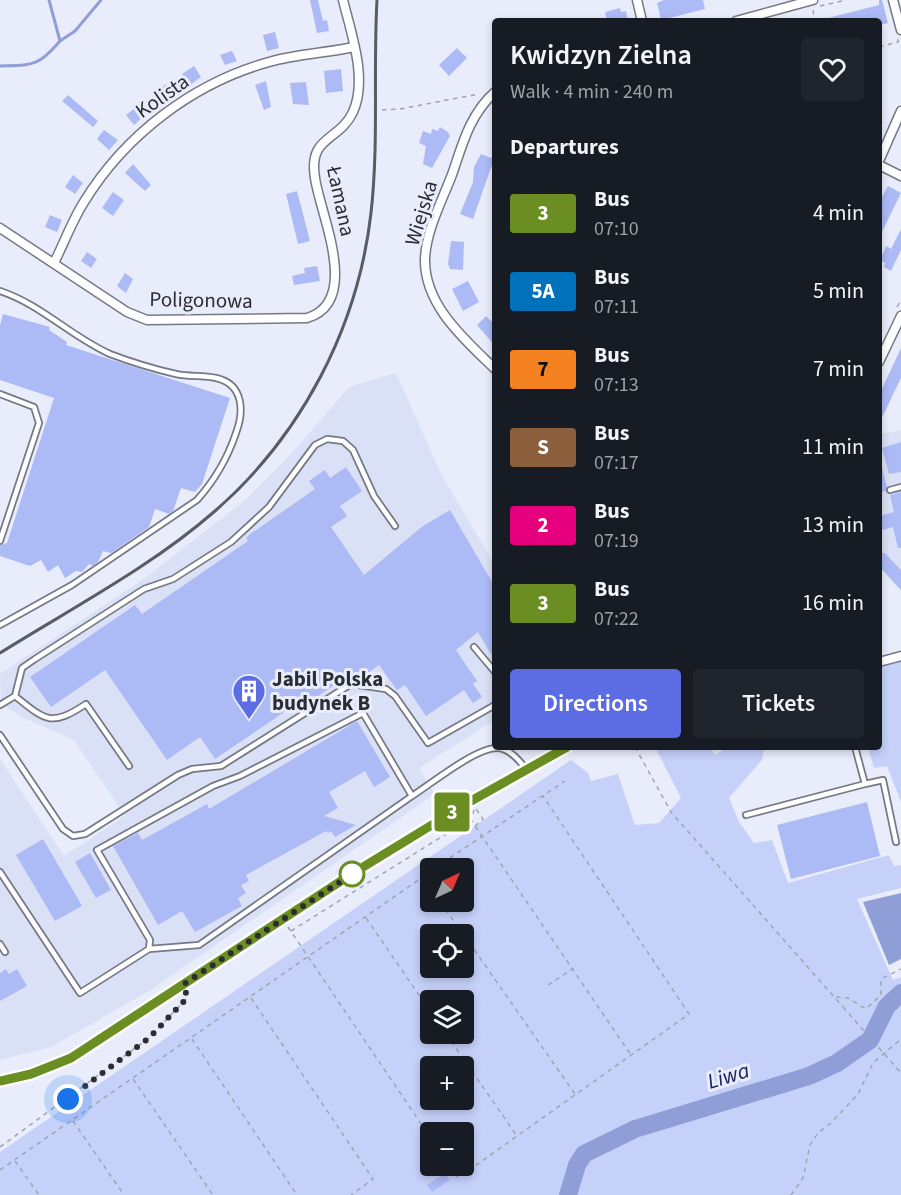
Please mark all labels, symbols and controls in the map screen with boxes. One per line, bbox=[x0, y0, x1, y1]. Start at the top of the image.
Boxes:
text: Kwidzyn Zielna bbox=[510, 35, 692, 75]
button: heart bbox=[801, 38, 864, 101]
street label: Kolista bbox=[129, 67, 195, 125]
text: Walk · 4 min · 240 m bbox=[510, 78, 673, 106]
text: Departures bbox=[510, 131, 619, 163]
street label: Łamana bbox=[319, 162, 363, 239]
street label: Wiejska bbox=[397, 177, 445, 249]
text: Bus bbox=[594, 183, 630, 215]
text: 4 min bbox=[813, 197, 864, 229]
text: 3 bbox=[537, 198, 549, 228]
text: 07:10 bbox=[594, 215, 639, 243]
text: Bus bbox=[594, 261, 630, 293]
text: 5 min bbox=[813, 275, 864, 307]
text: 5A bbox=[531, 276, 555, 306]
street label: Poligonowa bbox=[149, 284, 253, 316]
text: 07:11 bbox=[594, 293, 639, 321]
text: Bus bbox=[594, 339, 630, 371]
text: 7 min bbox=[813, 353, 864, 385]
text: 7 bbox=[537, 354, 549, 384]
text: 07:13 bbox=[594, 371, 639, 399]
text: Bus bbox=[594, 417, 630, 449]
text: 11 min bbox=[802, 431, 864, 463]
text: S bbox=[537, 432, 549, 462]
text: 07:17 bbox=[594, 449, 639, 477]
text: Bus bbox=[594, 495, 630, 527]
text: 13 min bbox=[802, 509, 864, 541]
text: 2 bbox=[537, 510, 549, 540]
text: 07:19 bbox=[594, 527, 639, 555]
text: Bus bbox=[594, 573, 630, 605]
text: 16 min bbox=[802, 587, 864, 619]
text: 3 bbox=[537, 588, 549, 618]
text: 07:22 bbox=[594, 605, 639, 633]
place label: Jabil Polska budynek B bbox=[272, 664, 383, 718]
button: Directions bbox=[510, 669, 681, 738]
button: Tickets bbox=[693, 669, 864, 738]
building icon: Jabil Polska budynek B bbox=[231, 673, 267, 720]
line badge: 3 bbox=[432, 792, 472, 832]
text: 3 bbox=[446, 797, 458, 827]
north arrow bbox=[420, 858, 474, 912]
map controls bbox=[420, 858, 474, 1176]
unlabelled marker bbox=[339, 861, 365, 887]
button: locate bbox=[420, 924, 474, 978]
button: layers bbox=[420, 990, 474, 1044]
water label: Liwa bbox=[703, 1054, 754, 1097]
button: + bbox=[420, 1056, 474, 1110]
your location bbox=[53, 1084, 83, 1114]
button: − bbox=[420, 1122, 474, 1176]

